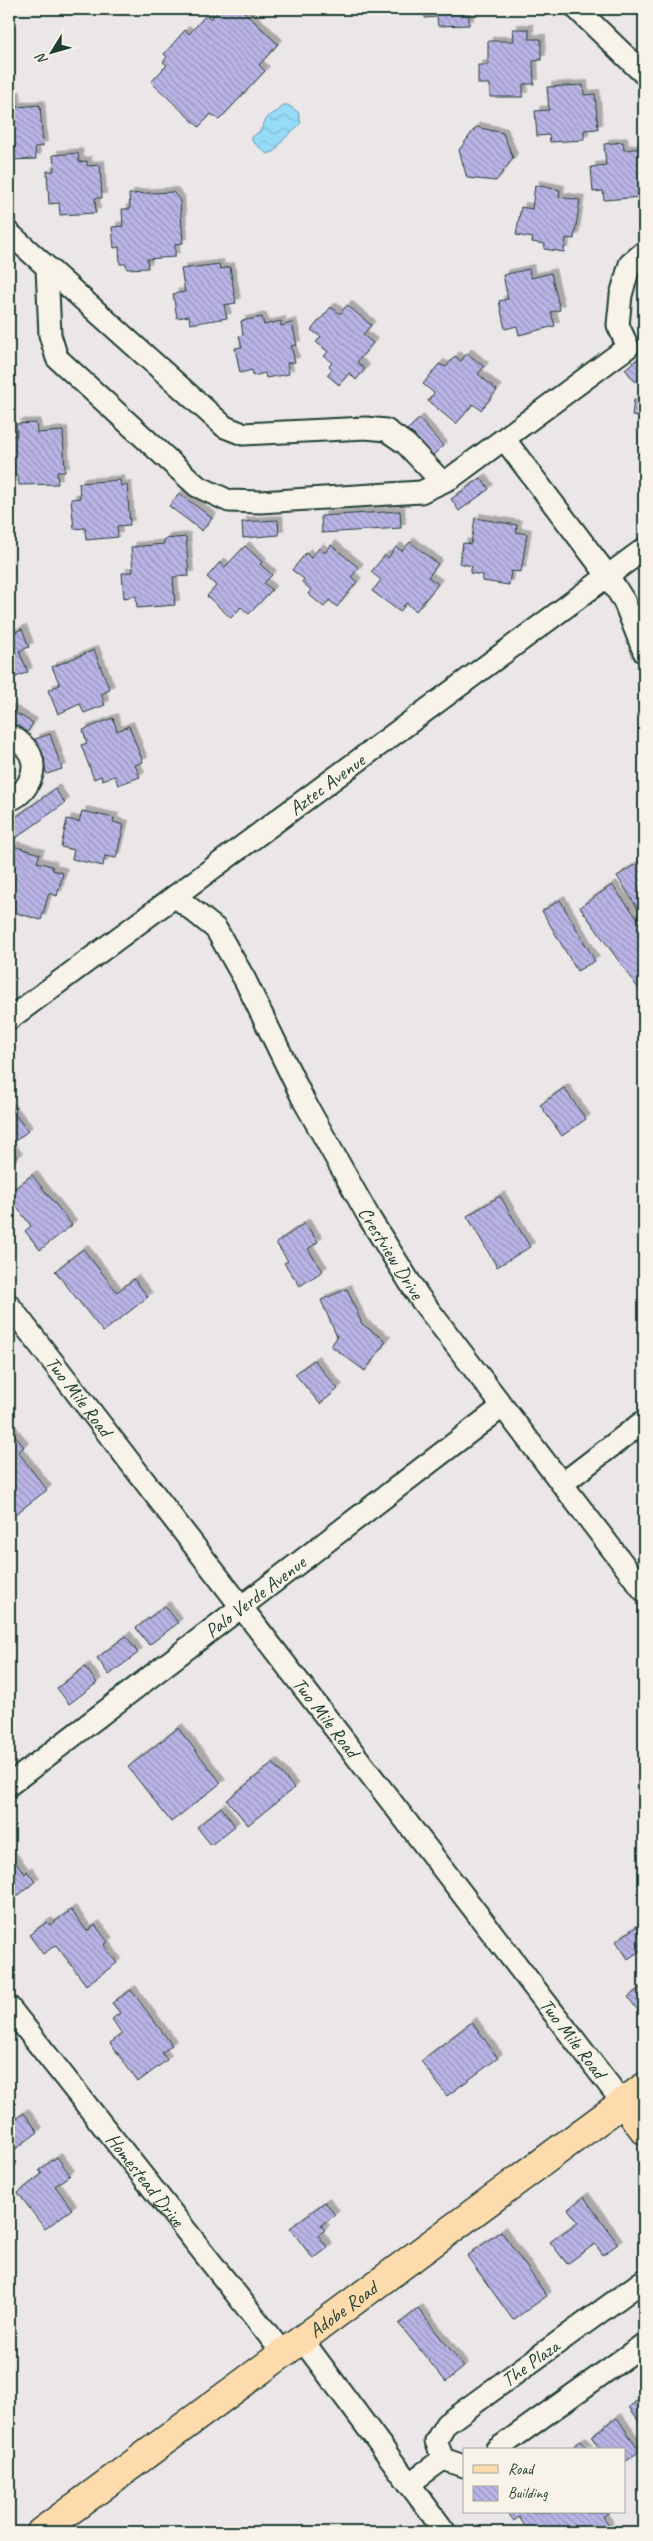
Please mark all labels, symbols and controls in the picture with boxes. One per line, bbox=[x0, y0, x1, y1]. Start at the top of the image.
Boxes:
north arrow bbox=[28, 28, 78, 78]
text: N bbox=[31, 49, 51, 68]
street label: Aztec Avenue bbox=[284, 747, 371, 820]
street label: Crestview Drive bbox=[353, 1202, 430, 1305]
street label: Two Mile Road bbox=[40, 1351, 120, 1444]
street label: Palo Verde Avenue bbox=[200, 1549, 312, 1643]
street label: Two Mile Road bbox=[287, 1672, 367, 1765]
street label: Two Mile Road bbox=[534, 1993, 614, 2086]
street label: Homestead Drive bbox=[101, 2127, 191, 2233]
street label: Adobe Road bbox=[303, 2274, 385, 2343]
street label: The Plaza bbox=[496, 2332, 565, 2392]
legend bbox=[463, 2448, 626, 2514]
text: Road bbox=[508, 2460, 535, 2479]
text: Building bbox=[508, 2484, 548, 2503]

